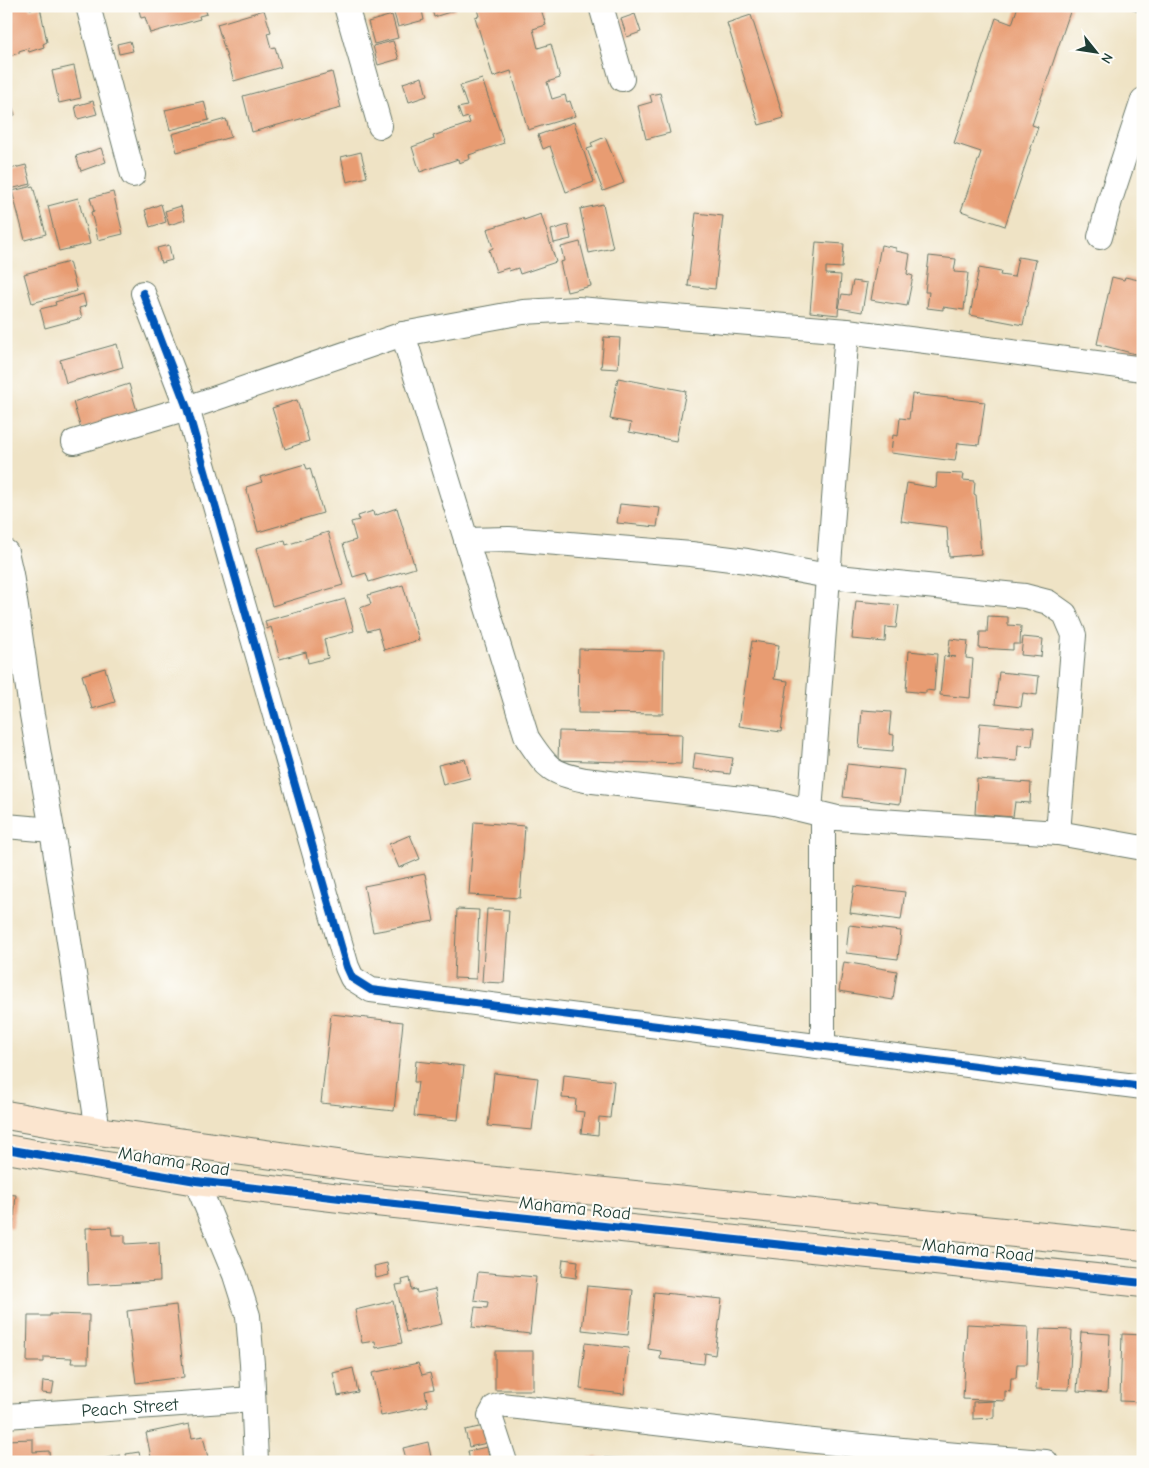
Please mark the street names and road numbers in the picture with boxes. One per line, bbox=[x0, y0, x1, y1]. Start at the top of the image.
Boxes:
street label: Mahama Road bbox=[117, 1142, 231, 1181]
street label: Mahama Road bbox=[518, 1192, 632, 1225]
street label: Mahama Road bbox=[921, 1234, 1035, 1267]
street label: Peach Street bbox=[81, 1394, 180, 1422]

